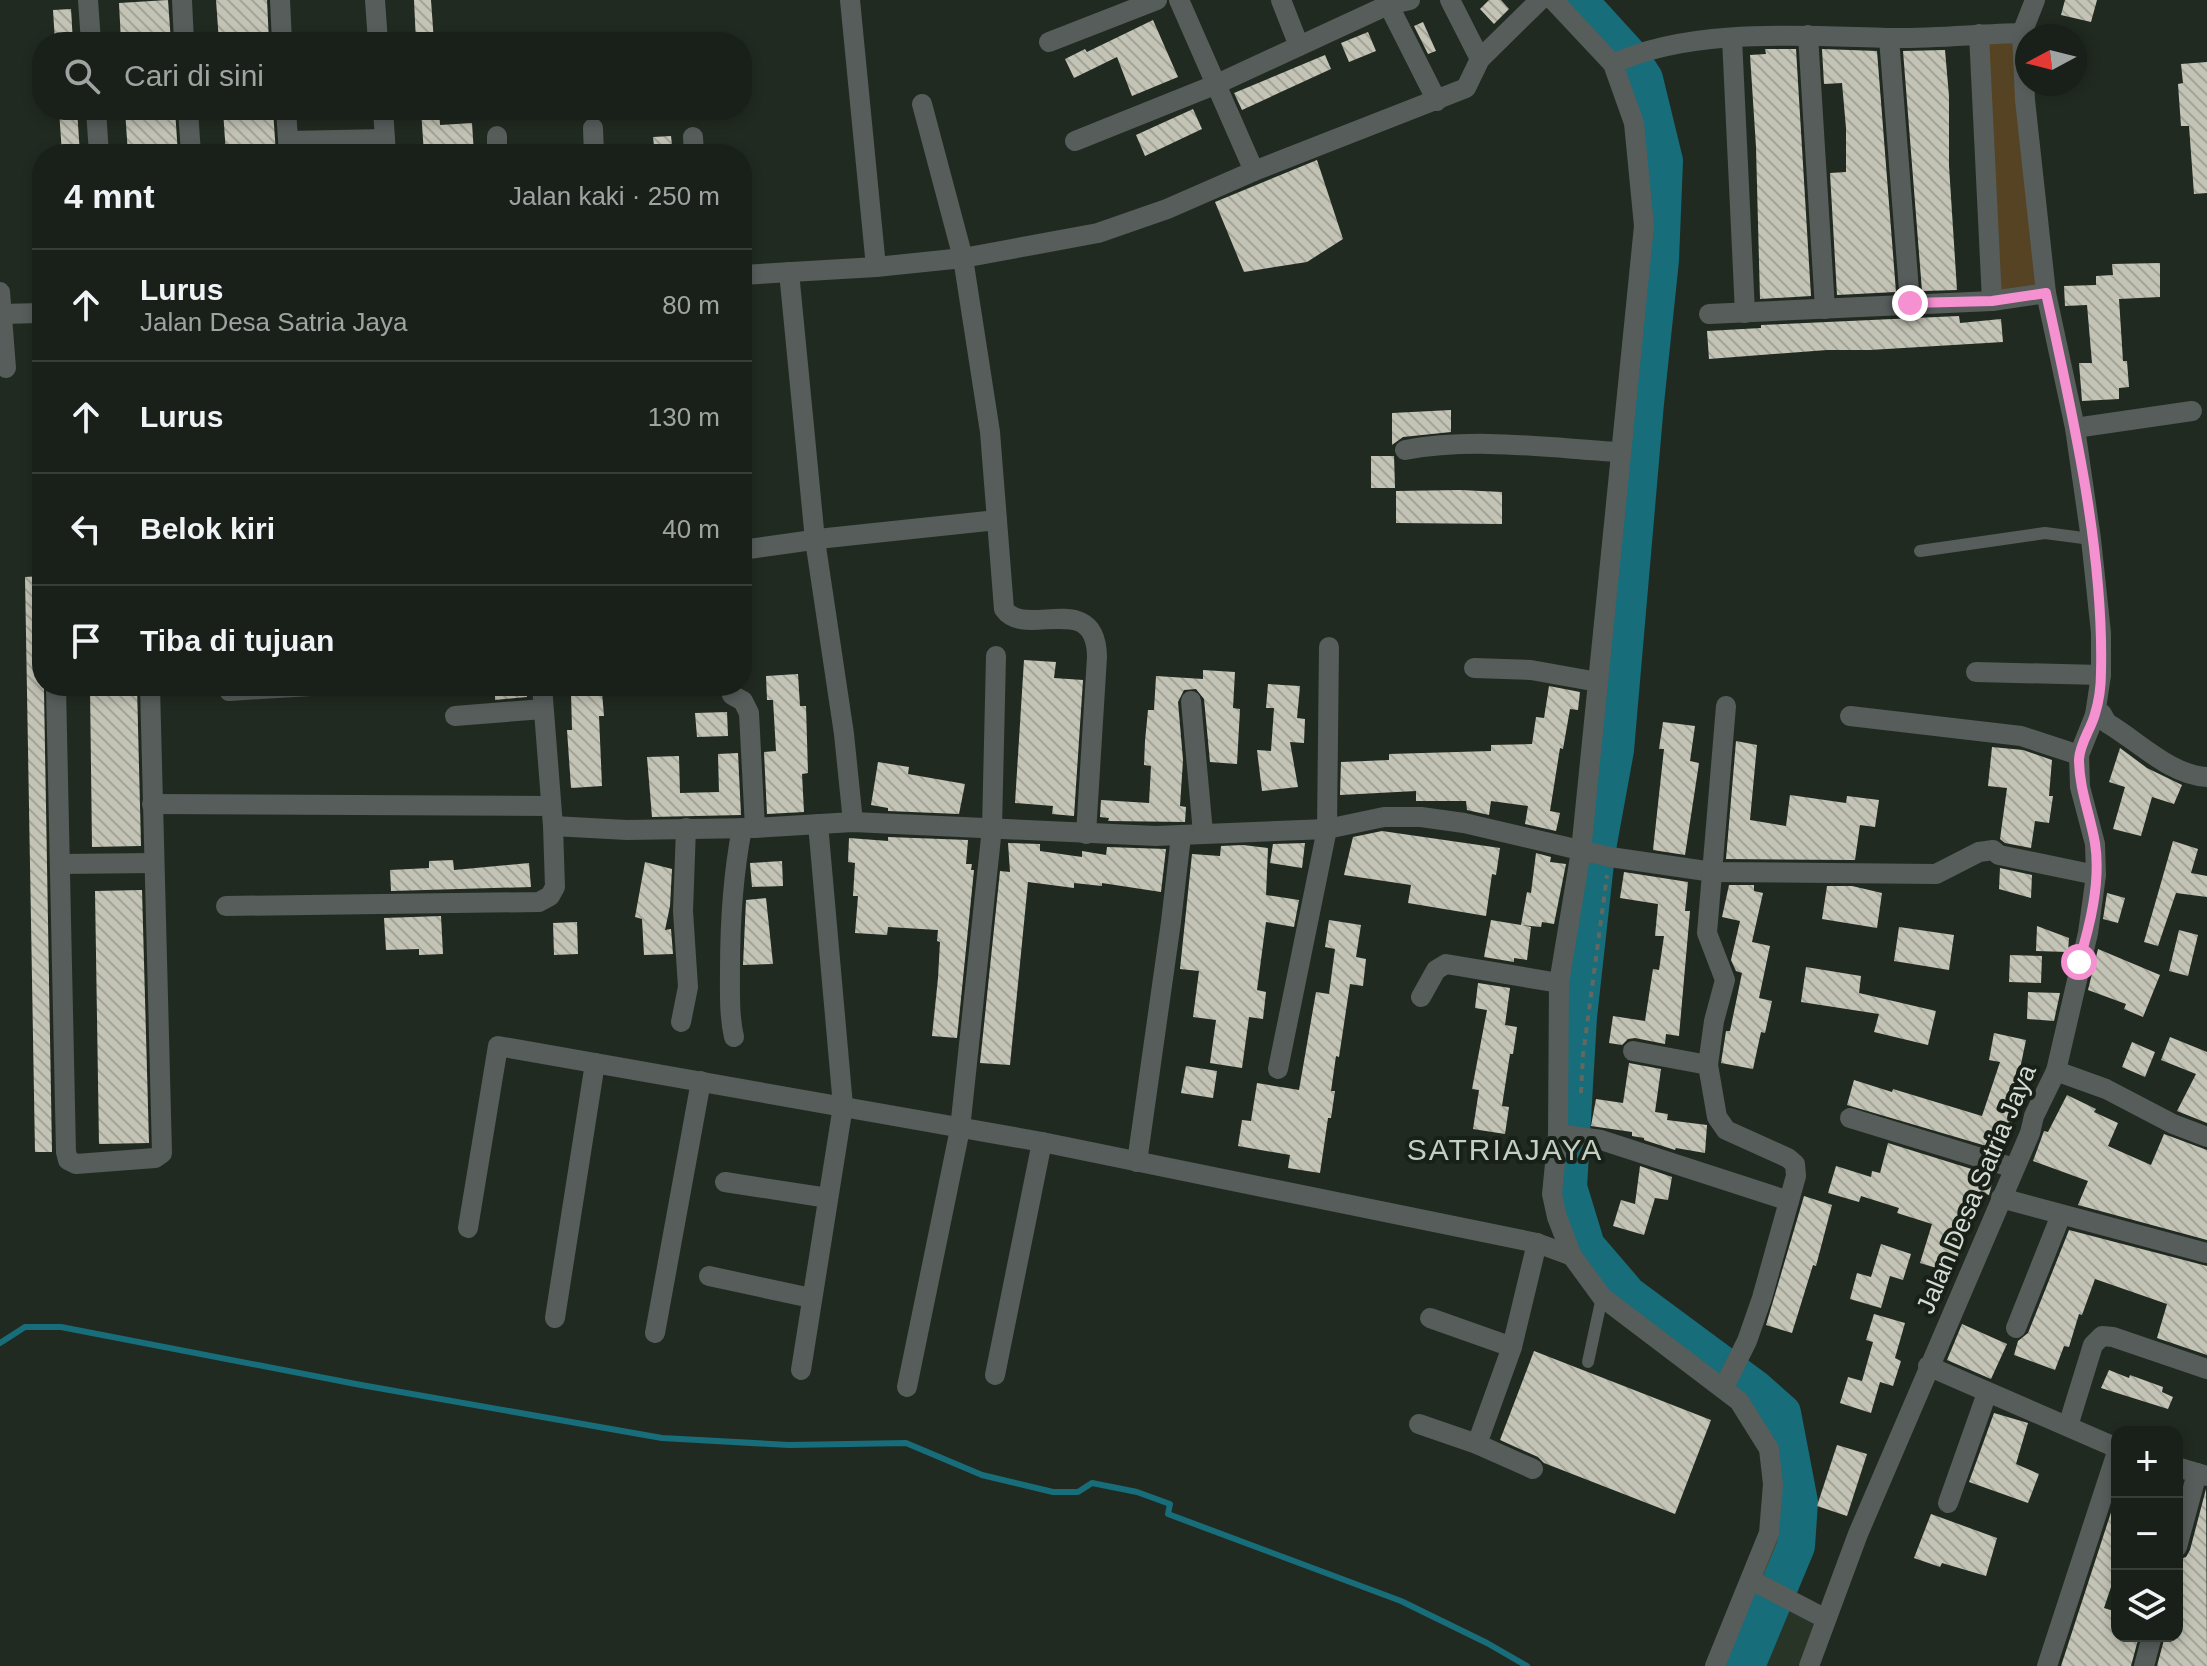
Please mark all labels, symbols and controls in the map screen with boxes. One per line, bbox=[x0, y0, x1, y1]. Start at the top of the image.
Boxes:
north arrow bbox=[2015, 24, 2087, 96]
search box bbox=[32, 32, 752, 120]
icon: search bbox=[60, 54, 104, 98]
text: Cari di sini bbox=[124, 59, 264, 92]
text: 4 mnt bbox=[64, 177, 155, 215]
text: Jalan kaki · 250 m bbox=[509, 181, 720, 211]
text: Lurus bbox=[140, 273, 223, 306]
icon: ahead bbox=[64, 283, 108, 327]
route end bbox=[1892, 285, 1928, 321]
text: 80 m bbox=[662, 290, 720, 320]
text: Jalan Desa Satria Jaya bbox=[140, 307, 407, 337]
icon: ahead bbox=[64, 395, 108, 439]
text: Lurus bbox=[140, 400, 223, 433]
text: 130 m bbox=[648, 402, 720, 432]
icon: left bbox=[64, 507, 108, 551]
text: Belok kiri bbox=[140, 512, 275, 545]
text: 40 m bbox=[662, 514, 720, 544]
icon: arrive bbox=[64, 619, 108, 663]
text: Tiba di tujuan bbox=[140, 624, 334, 657]
route start bbox=[2061, 944, 2097, 980]
street label: Jalan Desa Satria Jaya bbox=[1910, 1060, 2042, 1318]
district label: SATRIAJAYA bbox=[1407, 1133, 1603, 1166]
map controls bbox=[2111, 1426, 2183, 1642]
button: + bbox=[2111, 1426, 2183, 1498]
button: − bbox=[2111, 1498, 2183, 1570]
button: layers bbox=[2111, 1570, 2183, 1642]

